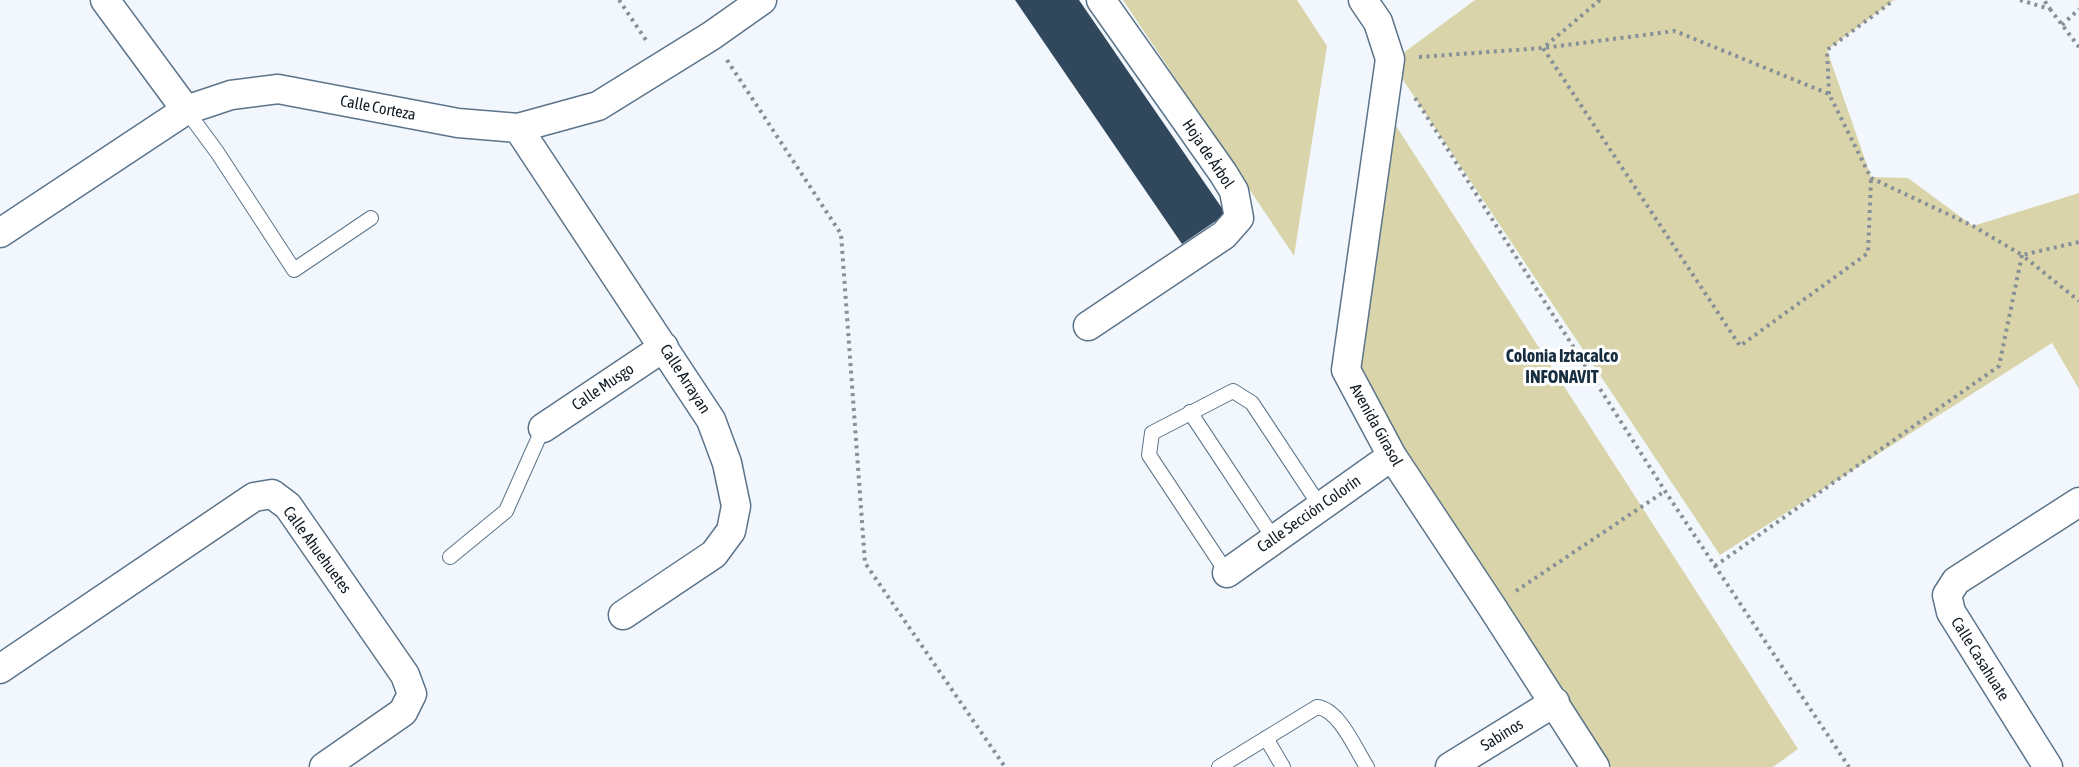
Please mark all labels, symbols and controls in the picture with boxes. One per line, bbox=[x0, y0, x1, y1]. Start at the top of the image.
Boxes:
street label: Calle Corteza bbox=[339, 91, 417, 125]
street label: Hoja de Árbol bbox=[1178, 116, 1238, 192]
street label: Calle Arrayan bbox=[656, 341, 714, 417]
district label: Colonia Iztacalco INFONAVIT bbox=[1506, 345, 1618, 388]
street label: Calle Musgo bbox=[568, 359, 638, 415]
street label: Avenida Girasol bbox=[1345, 380, 1407, 470]
street label: Calle Sección Colorín bbox=[1254, 471, 1364, 557]
street label: Calle Ahuehuetes bbox=[279, 503, 355, 597]
street label: Calle Casahuate bbox=[1947, 614, 2013, 704]
street label: Sabinos bbox=[1477, 715, 1527, 755]

